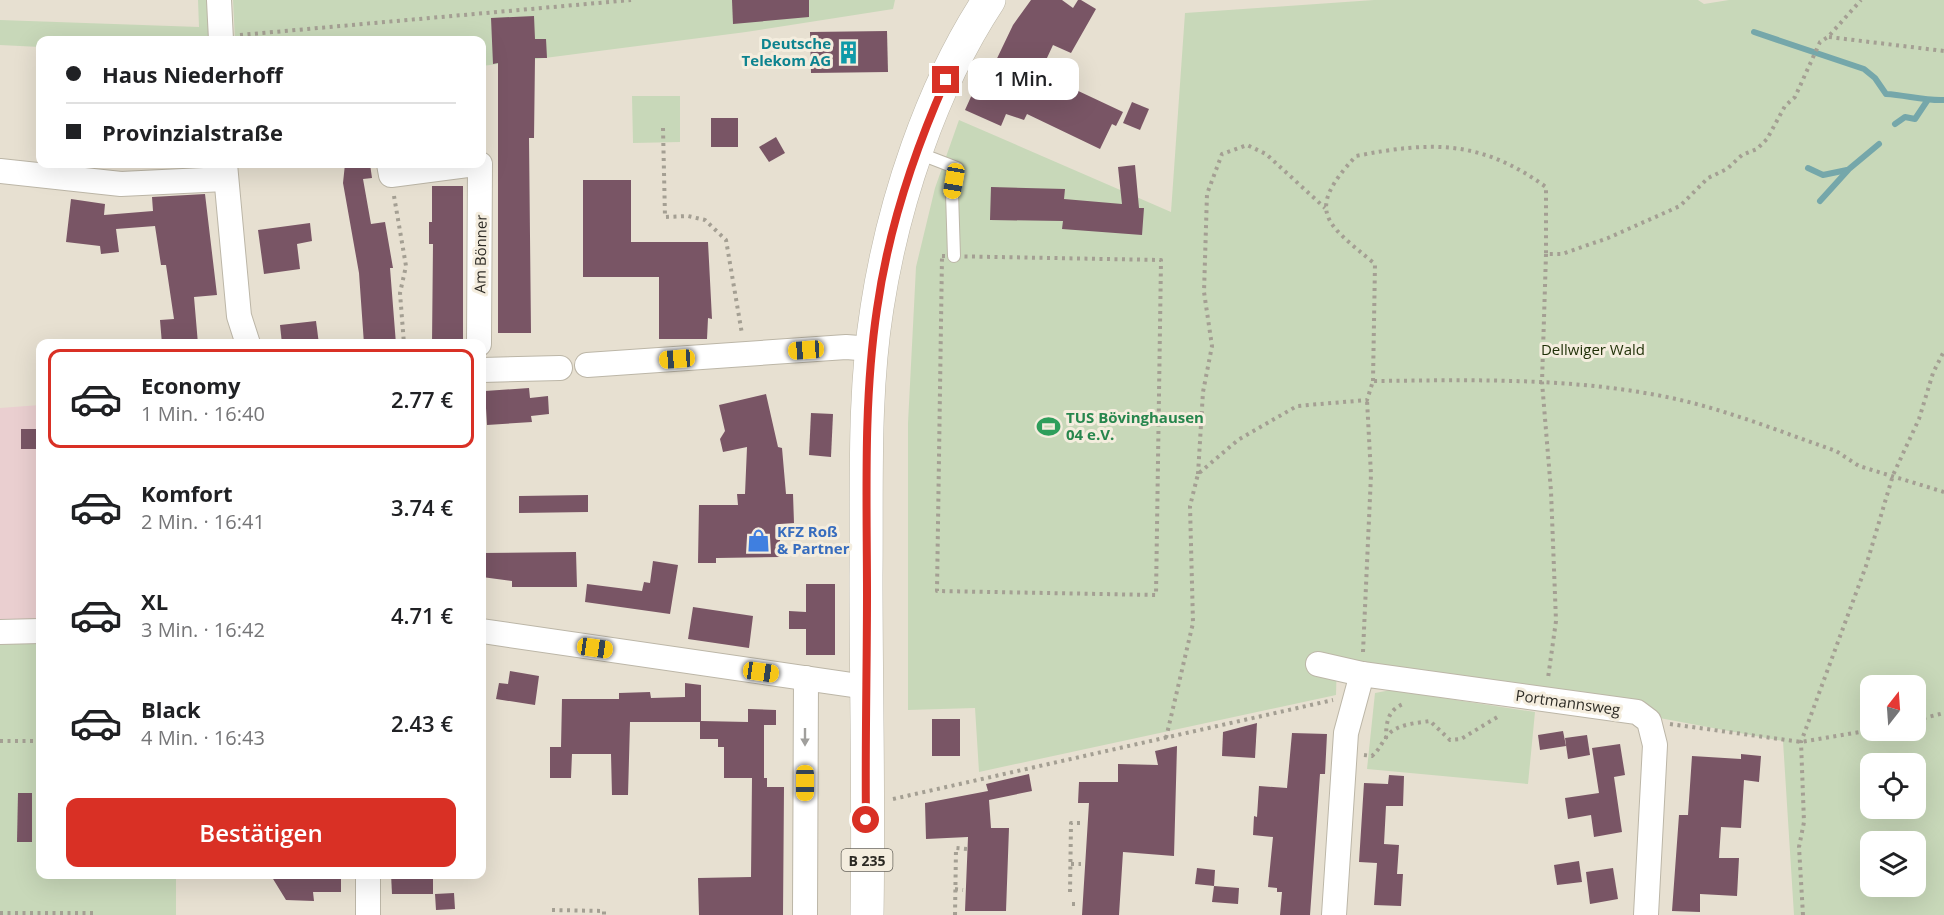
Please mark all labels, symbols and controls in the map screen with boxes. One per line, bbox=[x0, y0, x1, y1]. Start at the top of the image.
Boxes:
place label: Deutsche Telekom AG bbox=[742, 33, 831, 70]
building icon: Deutsche Telekom AG bbox=[836, 39, 862, 65]
text: Haus Niederhoff bbox=[102, 59, 283, 89]
callout: 1 Min. bbox=[967, 59, 1078, 101]
text: 1 Min. bbox=[994, 65, 1053, 92]
route end bbox=[932, 66, 959, 93]
text: Provinzialstraße bbox=[102, 117, 283, 147]
car bbox=[942, 162, 966, 200]
street label: Am Bönner bbox=[469, 214, 491, 294]
park label: Dellwiger Wald bbox=[1541, 339, 1645, 359]
car bbox=[787, 340, 825, 360]
car bbox=[658, 349, 696, 369]
text: Economy bbox=[141, 370, 240, 400]
icon: car bbox=[69, 372, 123, 426]
text: 2.77 € bbox=[391, 384, 453, 414]
text: 1 Min. · 16:40 bbox=[141, 400, 265, 427]
place label: TUS Bövinghausen 04 e.V. bbox=[1066, 407, 1204, 444]
sports icon: TUS Bövinghausen 04 e.V. bbox=[1035, 413, 1061, 439]
text: Komfort bbox=[141, 478, 233, 508]
icon: car bbox=[69, 480, 123, 534]
text: 3.74 € bbox=[391, 492, 453, 522]
text: 2 Min. · 16:41 bbox=[141, 508, 265, 535]
place label: KFZ Roß & Partner bbox=[777, 521, 850, 558]
shop icon: KFZ Roß & Partner bbox=[746, 527, 772, 553]
text: XL bbox=[141, 586, 168, 616]
icon: car bbox=[69, 588, 123, 642]
text: 4.71 € bbox=[391, 600, 453, 630]
text: 3 Min. · 16:42 bbox=[141, 616, 265, 643]
car bbox=[576, 637, 614, 659]
car bbox=[742, 661, 780, 683]
north arrow bbox=[1860, 675, 1926, 741]
map controls bbox=[1860, 675, 1926, 897]
street label: Portmannsweg bbox=[1514, 685, 1622, 719]
text: Black bbox=[141, 694, 201, 724]
icon: car bbox=[69, 696, 123, 750]
text: 2.43 € bbox=[391, 708, 453, 738]
text: 4 Min. · 16:43 bbox=[141, 724, 265, 751]
one-way arrow bbox=[800, 727, 810, 746]
button: locate bbox=[1860, 753, 1926, 819]
car bbox=[796, 765, 814, 801]
button: Bestätigen bbox=[66, 798, 456, 867]
route start bbox=[852, 806, 879, 833]
button: layers bbox=[1860, 831, 1926, 897]
road number: B 235 bbox=[842, 849, 892, 871]

